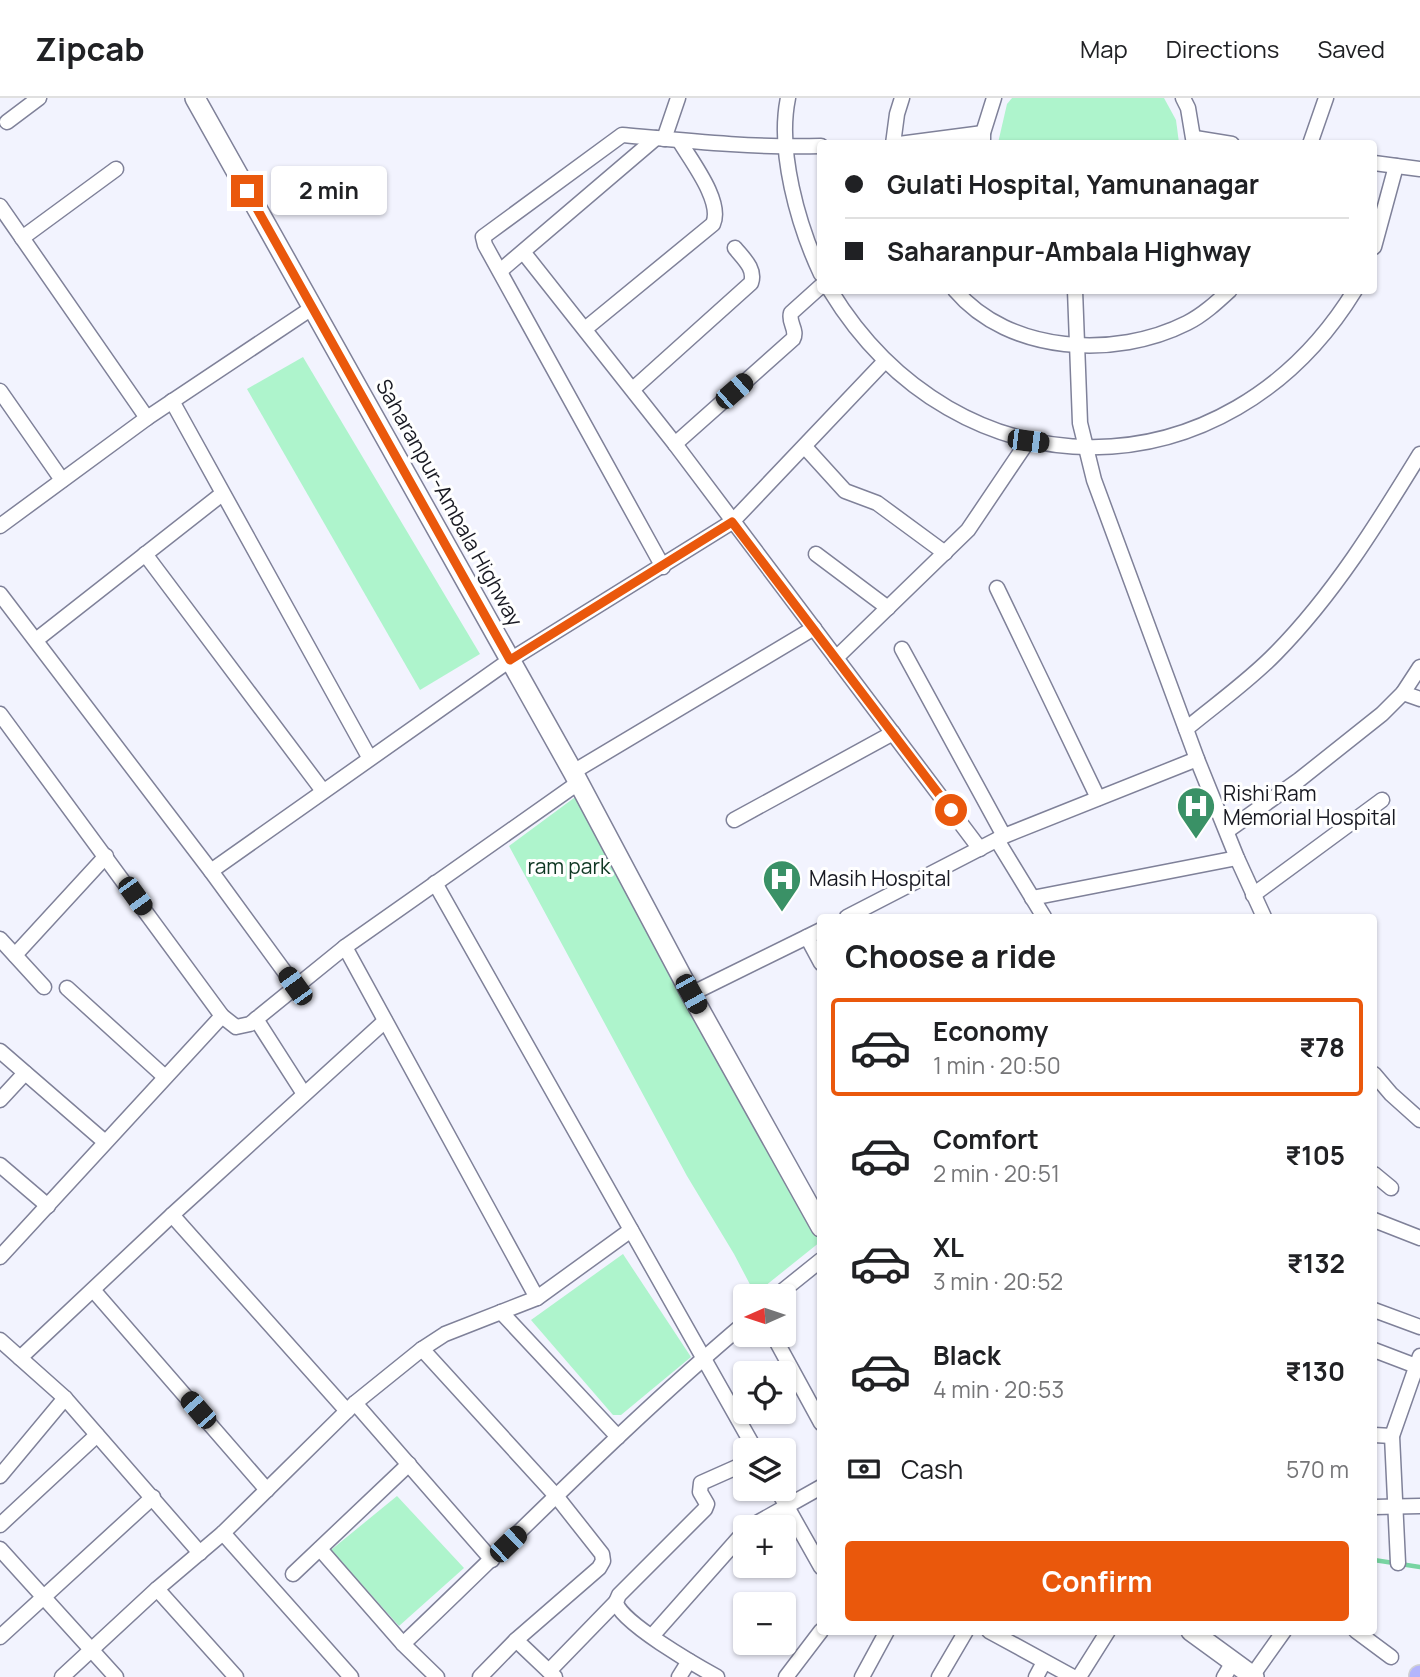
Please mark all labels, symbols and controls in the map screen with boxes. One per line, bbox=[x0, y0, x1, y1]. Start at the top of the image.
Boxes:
text: Zipcab bbox=[35, 26, 145, 71]
text: Map bbox=[1080, 32, 1128, 65]
text: Directions bbox=[1166, 32, 1279, 65]
text: Saved bbox=[1317, 32, 1385, 65]
callout: 2 min bbox=[272, 166, 387, 216]
text: Gulati Hospital, Yamunanagar bbox=[887, 166, 1259, 202]
text: 2 min bbox=[299, 174, 359, 206]
route end bbox=[231, 175, 263, 207]
text: Saharanpur-Ambala Highway bbox=[887, 233, 1251, 269]
car bbox=[712, 369, 757, 413]
street label: Saharanpur-Ambala Highway bbox=[370, 374, 530, 631]
car bbox=[1006, 428, 1051, 454]
place label: Rishi Ram Memorial Hospital bbox=[1223, 779, 1396, 831]
hospital icon: Rishi Ram Memorial Hospital bbox=[1175, 785, 1217, 840]
route start bbox=[935, 794, 967, 826]
park label: ram park bbox=[528, 852, 611, 880]
hospital icon: Masih Hospital bbox=[761, 858, 803, 913]
place label: Masih Hospital bbox=[809, 864, 951, 892]
car bbox=[115, 873, 156, 919]
text: Choose a ride bbox=[845, 934, 1056, 978]
car bbox=[275, 963, 316, 1009]
car bbox=[672, 971, 711, 1017]
text: Economy bbox=[933, 1013, 1048, 1049]
icon: car bbox=[849, 1016, 912, 1079]
text: ₹78 bbox=[1299, 1029, 1345, 1065]
text: 1 min · 20:50 bbox=[933, 1049, 1061, 1081]
text: Comfort bbox=[933, 1121, 1039, 1157]
icon: car bbox=[849, 1124, 912, 1187]
text: ₹105 bbox=[1285, 1137, 1345, 1173]
text: 2 min · 20:51 bbox=[933, 1157, 1060, 1189]
text: XL bbox=[933, 1229, 964, 1265]
icon: car bbox=[849, 1232, 912, 1295]
text: ₹132 bbox=[1287, 1245, 1345, 1281]
text: 3 min · 20:52 bbox=[933, 1265, 1063, 1297]
north arrow bbox=[733, 1284, 796, 1348]
map controls bbox=[733, 1284, 796, 1655]
text: Black bbox=[933, 1337, 1001, 1373]
icon: car bbox=[849, 1340, 912, 1403]
text: ₹130 bbox=[1285, 1353, 1345, 1389]
button: locate bbox=[733, 1361, 796, 1424]
text: 4 min · 20:53 bbox=[933, 1373, 1064, 1405]
car bbox=[177, 1387, 220, 1433]
button: layers bbox=[733, 1438, 796, 1501]
icon: cash bbox=[845, 1450, 883, 1488]
text: Cash bbox=[901, 1451, 963, 1487]
text: 570 m bbox=[1286, 1453, 1349, 1485]
button: + bbox=[733, 1515, 796, 1578]
car bbox=[486, 1522, 531, 1566]
button: Confirm bbox=[845, 1541, 1349, 1621]
button: − bbox=[733, 1592, 796, 1655]

